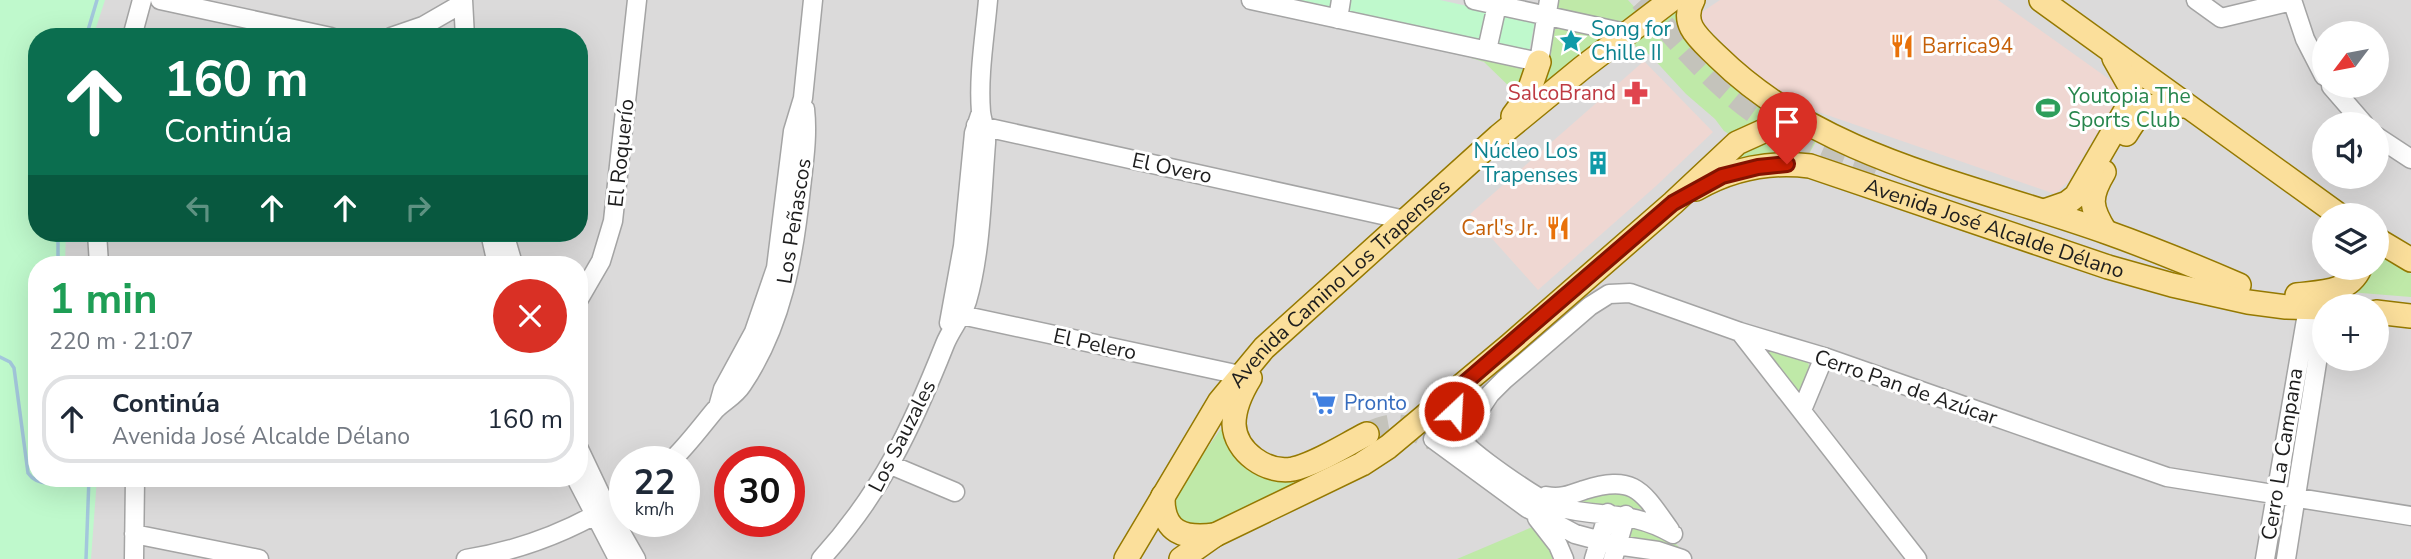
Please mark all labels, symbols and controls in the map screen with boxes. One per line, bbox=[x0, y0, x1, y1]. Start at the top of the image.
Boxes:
place label: Song for Chille II bbox=[1591, 15, 1672, 67]
north arrow bbox=[2312, 21, 2389, 98]
map controls bbox=[2312, 21, 2389, 371]
place icon: Song for Chille II bbox=[1557, 27, 1585, 55]
restaurant icon: Barrica94 bbox=[1888, 32, 1916, 60]
place label: Barrica94 bbox=[1922, 32, 2013, 60]
text: 160 m bbox=[164, 46, 308, 113]
icon: ahead bbox=[49, 56, 140, 147]
place label: SalcoBrand bbox=[1508, 79, 1616, 107]
pharmacy icon: SalcoBrand bbox=[1622, 79, 1650, 107]
place label: Youtopia The Sports Club bbox=[2067, 82, 2191, 134]
pin bbox=[1757, 92, 1817, 164]
sports icon: Youtopia The Sports Club bbox=[2034, 94, 2062, 122]
street label: El Roquerío bbox=[601, 98, 641, 208]
icon: arrive bbox=[1768, 103, 1806, 141]
text: Continúa bbox=[164, 110, 292, 153]
button: sound bbox=[2312, 112, 2389, 189]
place label: Núcleo Los Trapenses bbox=[1474, 137, 1578, 189]
street label: El Overo bbox=[1130, 146, 1214, 190]
building icon: Núcleo Los Trapenses bbox=[1584, 149, 1612, 177]
street label: Los Peñascos bbox=[770, 156, 818, 286]
street label: Avenida José Alcalde Délano bbox=[1861, 172, 2127, 285]
street label: Avenida Camino Los Trapenses bbox=[1223, 173, 1456, 394]
icon: left bbox=[180, 189, 218, 227]
icon: ahead bbox=[253, 189, 291, 227]
icon: ahead bbox=[326, 189, 364, 227]
icon: right bbox=[399, 189, 437, 227]
button: layers bbox=[2312, 203, 2389, 280]
place label: Carl's Jr. bbox=[1461, 214, 1538, 242]
restaurant icon: Carl's Jr. bbox=[1544, 214, 1572, 242]
text: 1 min bbox=[49, 271, 158, 328]
button: close bbox=[493, 279, 567, 353]
button: + bbox=[2312, 294, 2389, 371]
street label: El Pelero bbox=[1051, 322, 1139, 366]
text: 220 m · 21:07 bbox=[49, 326, 194, 357]
street label: Cerro Pan de Azúcar bbox=[1811, 343, 2002, 432]
street label: Cerro La Campana bbox=[2255, 366, 2309, 542]
position arrow bbox=[1417, 374, 1491, 448]
street label: Los Sauzales bbox=[862, 375, 942, 497]
text: Continúa bbox=[112, 386, 220, 421]
supermarket icon: Pronto bbox=[1310, 389, 1338, 417]
place label: Pronto bbox=[1344, 389, 1407, 417]
icon: ahead bbox=[53, 400, 91, 438]
text: 160 m bbox=[487, 402, 563, 437]
text: Avenida José Alcalde Délano bbox=[112, 421, 410, 452]
speed limit sign: 30 bbox=[714, 446, 805, 537]
text: 22 bbox=[633, 459, 676, 506]
text: km/h bbox=[635, 497, 674, 521]

